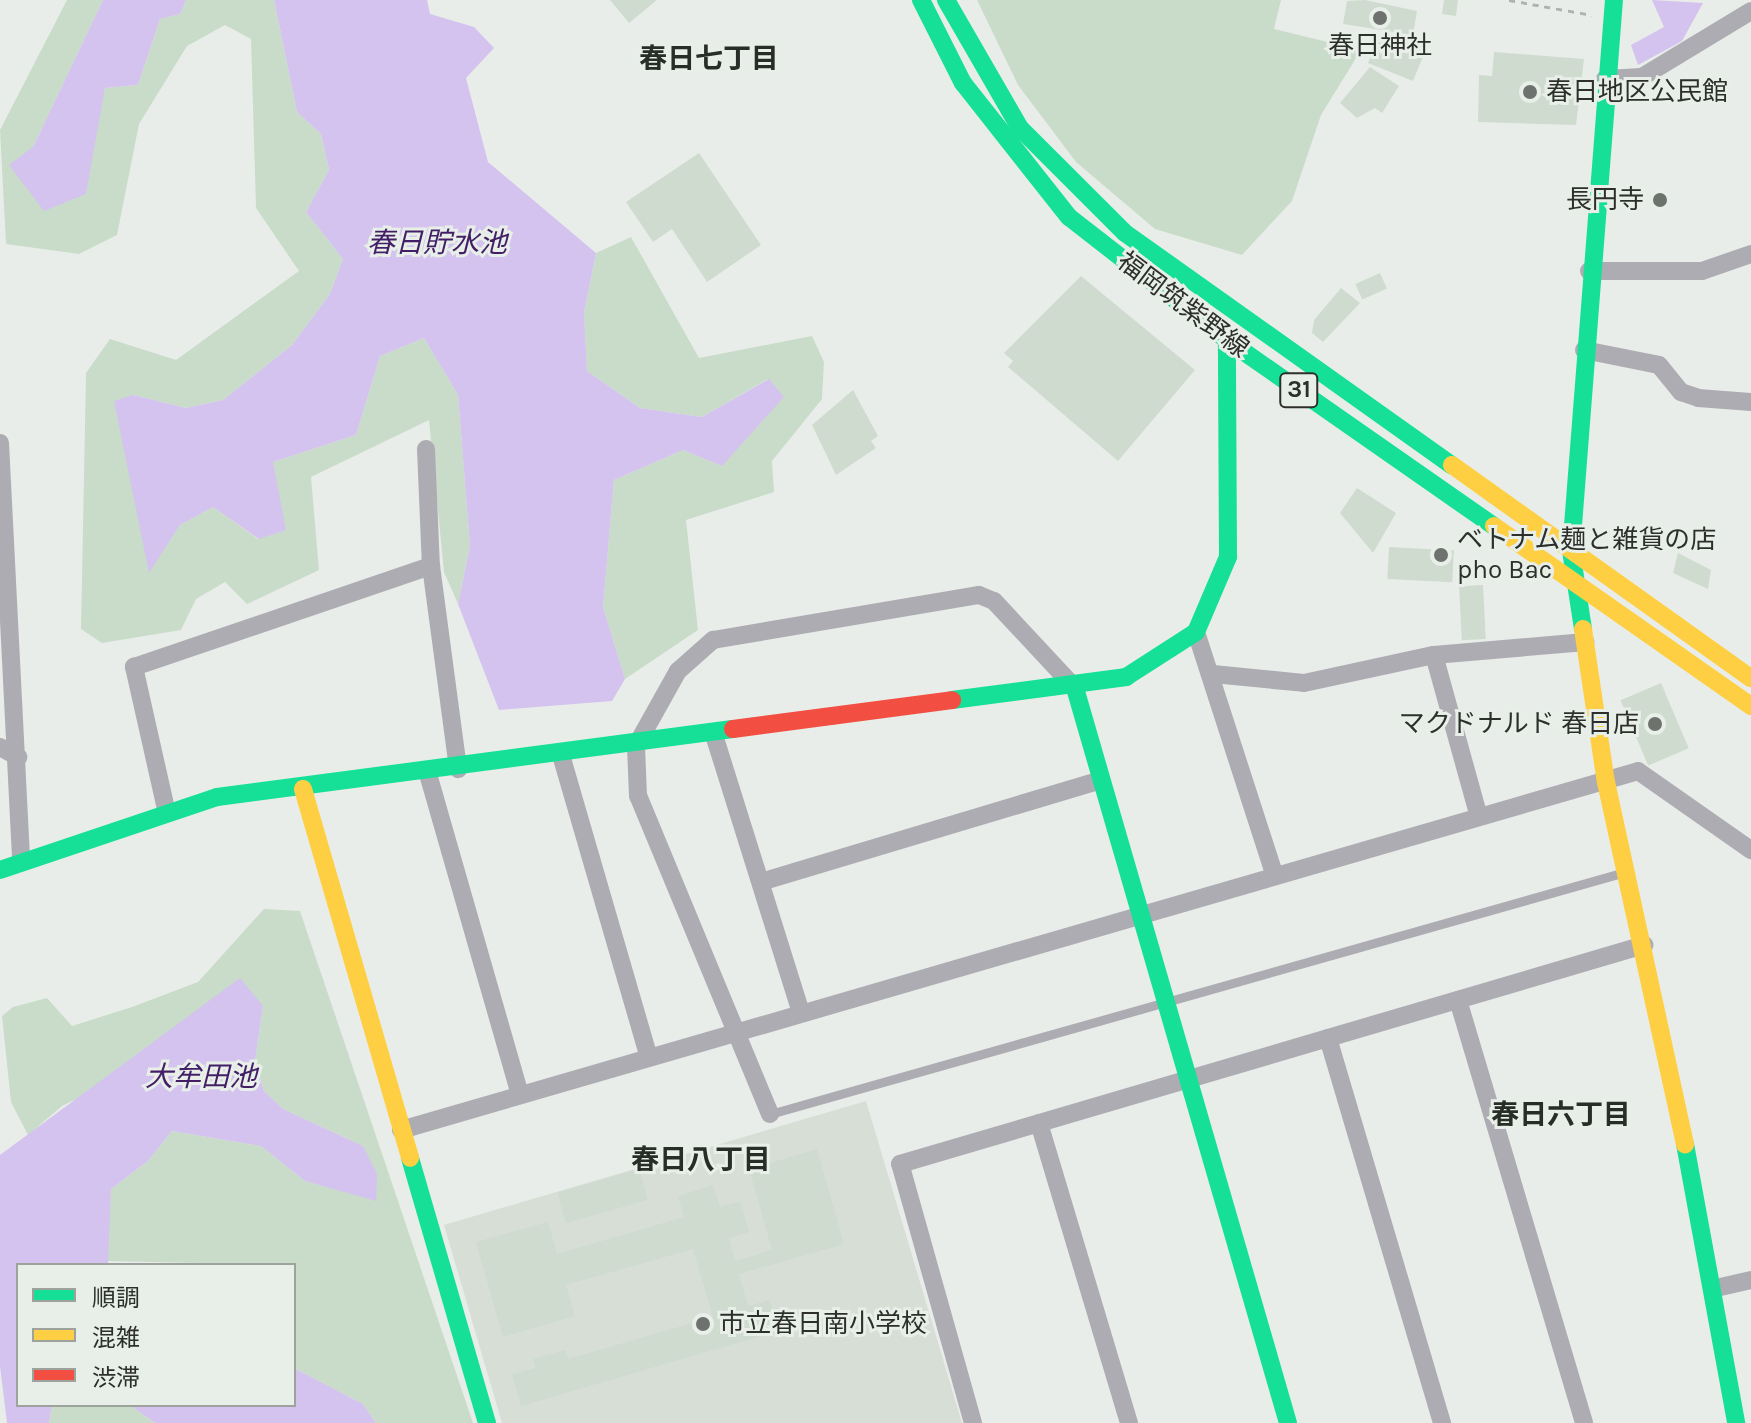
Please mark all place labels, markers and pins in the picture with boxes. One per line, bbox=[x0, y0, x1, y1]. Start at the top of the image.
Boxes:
marker: 春日神社 bbox=[1371, 9, 1389, 27]
place label: 春日神社 bbox=[1328, 30, 1432, 62]
place label: 春日地区公民館 bbox=[1546, 76, 1728, 108]
marker: 春日地区公民館 bbox=[1521, 83, 1539, 101]
place label: 長円寺 bbox=[1566, 184, 1644, 216]
marker: 長円寺 bbox=[1651, 191, 1669, 209]
place label: ベトナム麺と雑貨の店 pho Bac bbox=[1457, 524, 1717, 586]
marker: ベトナム麺と雑貨の店 pho Bac bbox=[1432, 546, 1450, 564]
place label: マクドナルド 春日店 bbox=[1399, 708, 1639, 740]
marker: マクドナルド 春日店 bbox=[1646, 715, 1664, 733]
place label: 市立春日南小学校 bbox=[719, 1308, 927, 1340]
marker: 市立春日南小学校 bbox=[694, 1315, 712, 1333]

